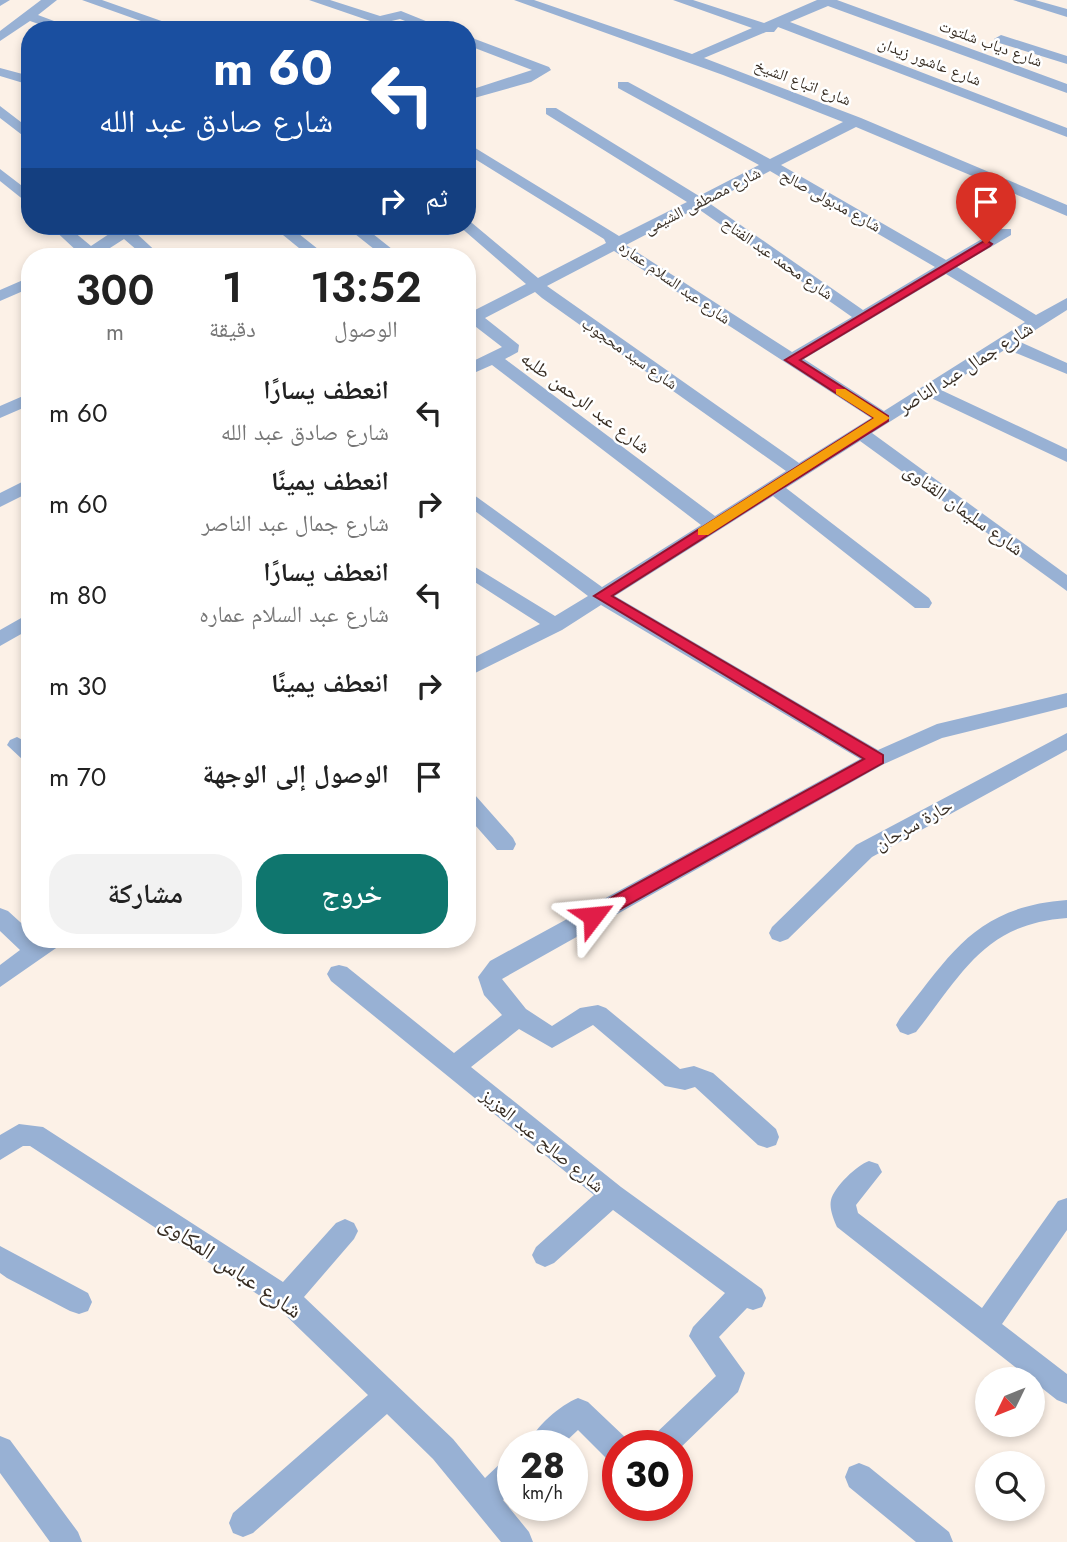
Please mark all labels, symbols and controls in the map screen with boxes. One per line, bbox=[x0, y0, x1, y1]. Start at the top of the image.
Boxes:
street label: شارع دياب شلتوت bbox=[936, 14, 1046, 73]
street label: شارع عاشور زيدان bbox=[875, 31, 985, 92]
text: 60 m bbox=[213, 33, 333, 103]
icon: left bbox=[357, 49, 448, 140]
street label: شارع اتباع الشيخ bbox=[751, 53, 855, 111]
text: شارع صادق عبد الله bbox=[99, 98, 333, 144]
street label: شارع مصطفى الشيمى bbox=[640, 161, 765, 240]
street label: شارع مدبولى صالح bbox=[776, 163, 885, 238]
pin bbox=[956, 172, 1016, 244]
text: ثم bbox=[425, 179, 448, 217]
icon: right bbox=[373, 182, 411, 220]
icon: arrive bbox=[967, 183, 1005, 221]
street label: شارع محمد عبد الفتاح bbox=[718, 212, 838, 305]
street label: شارع عبد السلام عماره bbox=[614, 235, 735, 330]
text: 1 bbox=[222, 257, 243, 318]
text: 13:52 bbox=[310, 257, 422, 318]
text: 300 bbox=[75, 260, 155, 321]
text: دقيقة bbox=[209, 312, 256, 346]
text: الوصول bbox=[334, 312, 398, 346]
street label: شارع سيد محجوب bbox=[577, 312, 682, 395]
text: m bbox=[106, 315, 124, 349]
street label: شارع جمال عبد الناصر bbox=[892, 315, 1038, 420]
street label: شارع عبد الرحمن طلبه bbox=[515, 345, 656, 460]
text: انعطف يسارًا bbox=[263, 371, 389, 409]
text: 60 m bbox=[49, 394, 108, 432]
icon: left bbox=[410, 394, 448, 432]
text: شارع صادق عبد الله bbox=[221, 415, 389, 449]
street label: شارع سليمان القناوى bbox=[898, 457, 1029, 562]
text: انعطف يمينًا bbox=[271, 462, 389, 500]
text: 60 m bbox=[49, 485, 108, 523]
icon: right bbox=[410, 485, 448, 523]
text: شارع جمال عبد الناصر bbox=[201, 506, 389, 540]
text: انعطف يسارًا bbox=[263, 553, 389, 591]
text: 80 m bbox=[49, 576, 107, 614]
icon: left bbox=[410, 576, 448, 614]
text: شارع عبد السلام عماره bbox=[199, 597, 389, 631]
text: انعطف يمينًا bbox=[271, 664, 389, 702]
text: 30 m bbox=[49, 667, 107, 705]
icon: right bbox=[410, 667, 448, 705]
text: الوصول إلى الوجهة bbox=[202, 755, 389, 793]
text: 70 m bbox=[49, 758, 106, 796]
icon: arrive bbox=[410, 758, 448, 796]
street label: حارة سرحان bbox=[869, 792, 957, 857]
button: مشاركة bbox=[49, 854, 242, 934]
button: خروج bbox=[256, 854, 448, 934]
position arrow bbox=[556, 879, 630, 953]
street label: شارع صالح عبد العزيز bbox=[474, 1081, 610, 1199]
street label: شارع عباس المكاوى bbox=[153, 1205, 309, 1327]
north arrow bbox=[975, 1367, 1045, 1437]
map controls bbox=[975, 1367, 1045, 1521]
speed limit sign: 30 bbox=[602, 1430, 693, 1521]
text: 28 bbox=[520, 1441, 565, 1491]
button: search bbox=[975, 1451, 1045, 1521]
text: km/h bbox=[522, 1480, 563, 1506]

